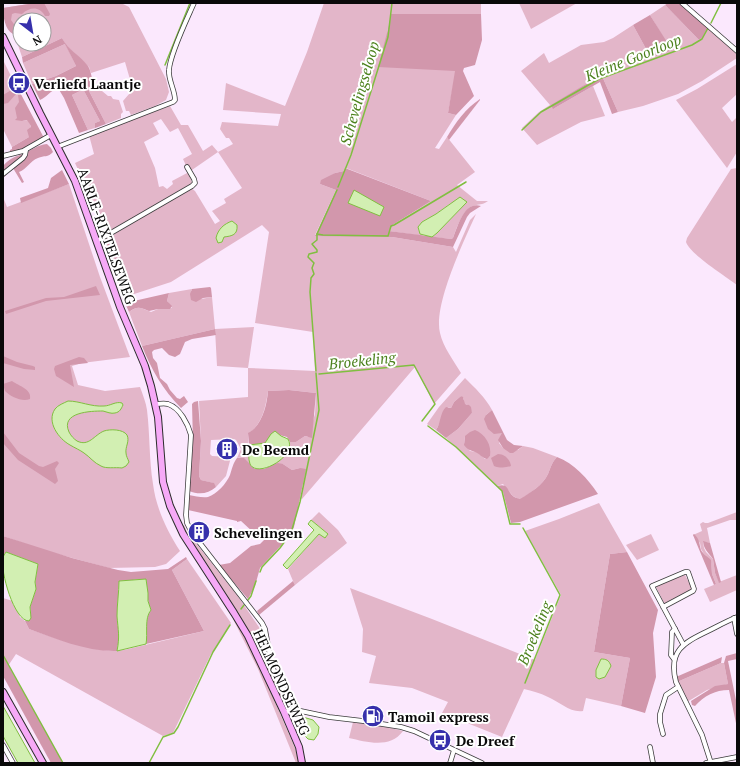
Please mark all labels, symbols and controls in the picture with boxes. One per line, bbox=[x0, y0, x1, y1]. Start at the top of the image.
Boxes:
north arrow bbox=[12, 12, 52, 52]
water label: Kleine Goorloop bbox=[581, 29, 684, 86]
text: N bbox=[29, 32, 44, 49]
water label: Schevelingseloop bbox=[335, 39, 383, 147]
bus stop icon: Verliefd Laantje bbox=[6, 70, 32, 96]
place label: Verliefd Laantje bbox=[34, 74, 141, 93]
street label: AARLE-RIXTELSEWEG bbox=[73, 165, 141, 307]
water label: Broekeling bbox=[327, 346, 398, 374]
building icon: De Beemd bbox=[214, 436, 240, 462]
place label: De Beemd bbox=[242, 440, 310, 459]
building icon: Schevelingen bbox=[186, 519, 212, 545]
place label: Schevelingen bbox=[214, 523, 302, 542]
water label: Broekeling bbox=[512, 597, 556, 669]
street label: HELMONDSEWEG bbox=[249, 626, 315, 739]
fuel station icon: Tamoil express bbox=[360, 703, 386, 729]
place label: Tamoil express bbox=[388, 707, 489, 726]
bus stop icon: De Dreef bbox=[427, 727, 453, 753]
place label: De Dreef bbox=[456, 731, 516, 750]

